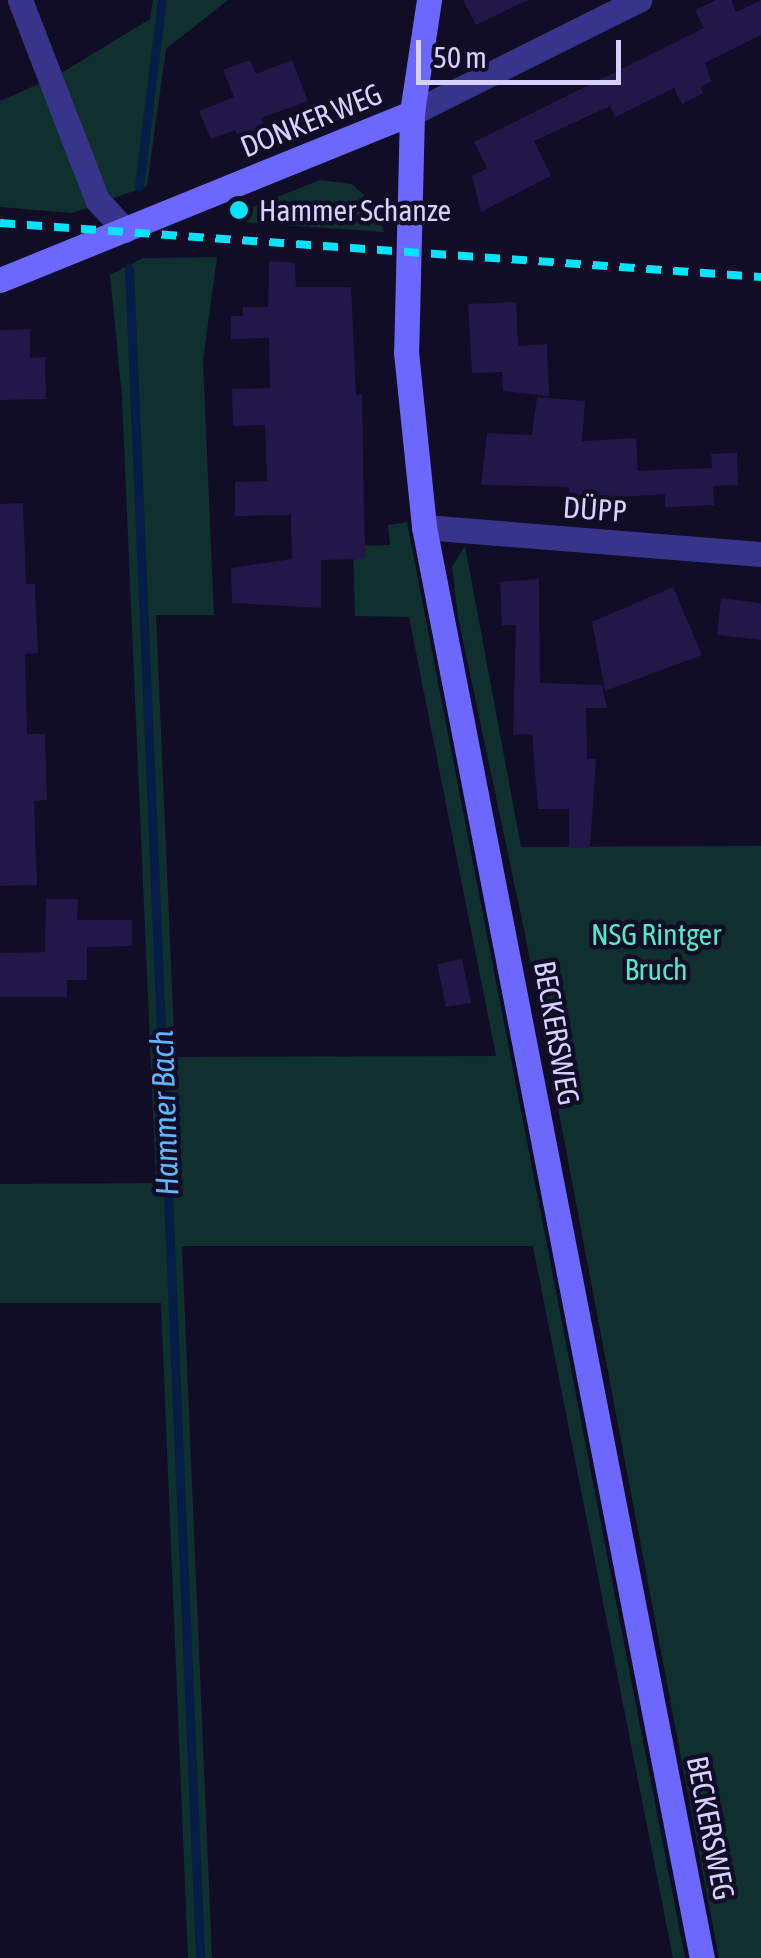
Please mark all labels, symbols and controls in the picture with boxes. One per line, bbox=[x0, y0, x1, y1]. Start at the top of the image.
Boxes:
scale bar bbox=[421, 20, 626, 82]
text: 50 m bbox=[433, 40, 487, 74]
street label: DONKER WEG bbox=[235, 75, 387, 165]
place label: Hammer Schanze bbox=[259, 192, 451, 228]
marker: Hammer Schanze bbox=[228, 199, 250, 221]
street label: DÜPP bbox=[562, 489, 628, 529]
park label: NSG Rintger Bruch bbox=[591, 916, 721, 986]
street label: BECKERSWEG bbox=[527, 958, 587, 1108]
water label: Hammer Bach bbox=[143, 1030, 187, 1196]
street label: BECKERSWEG bbox=[679, 1753, 743, 1903]

